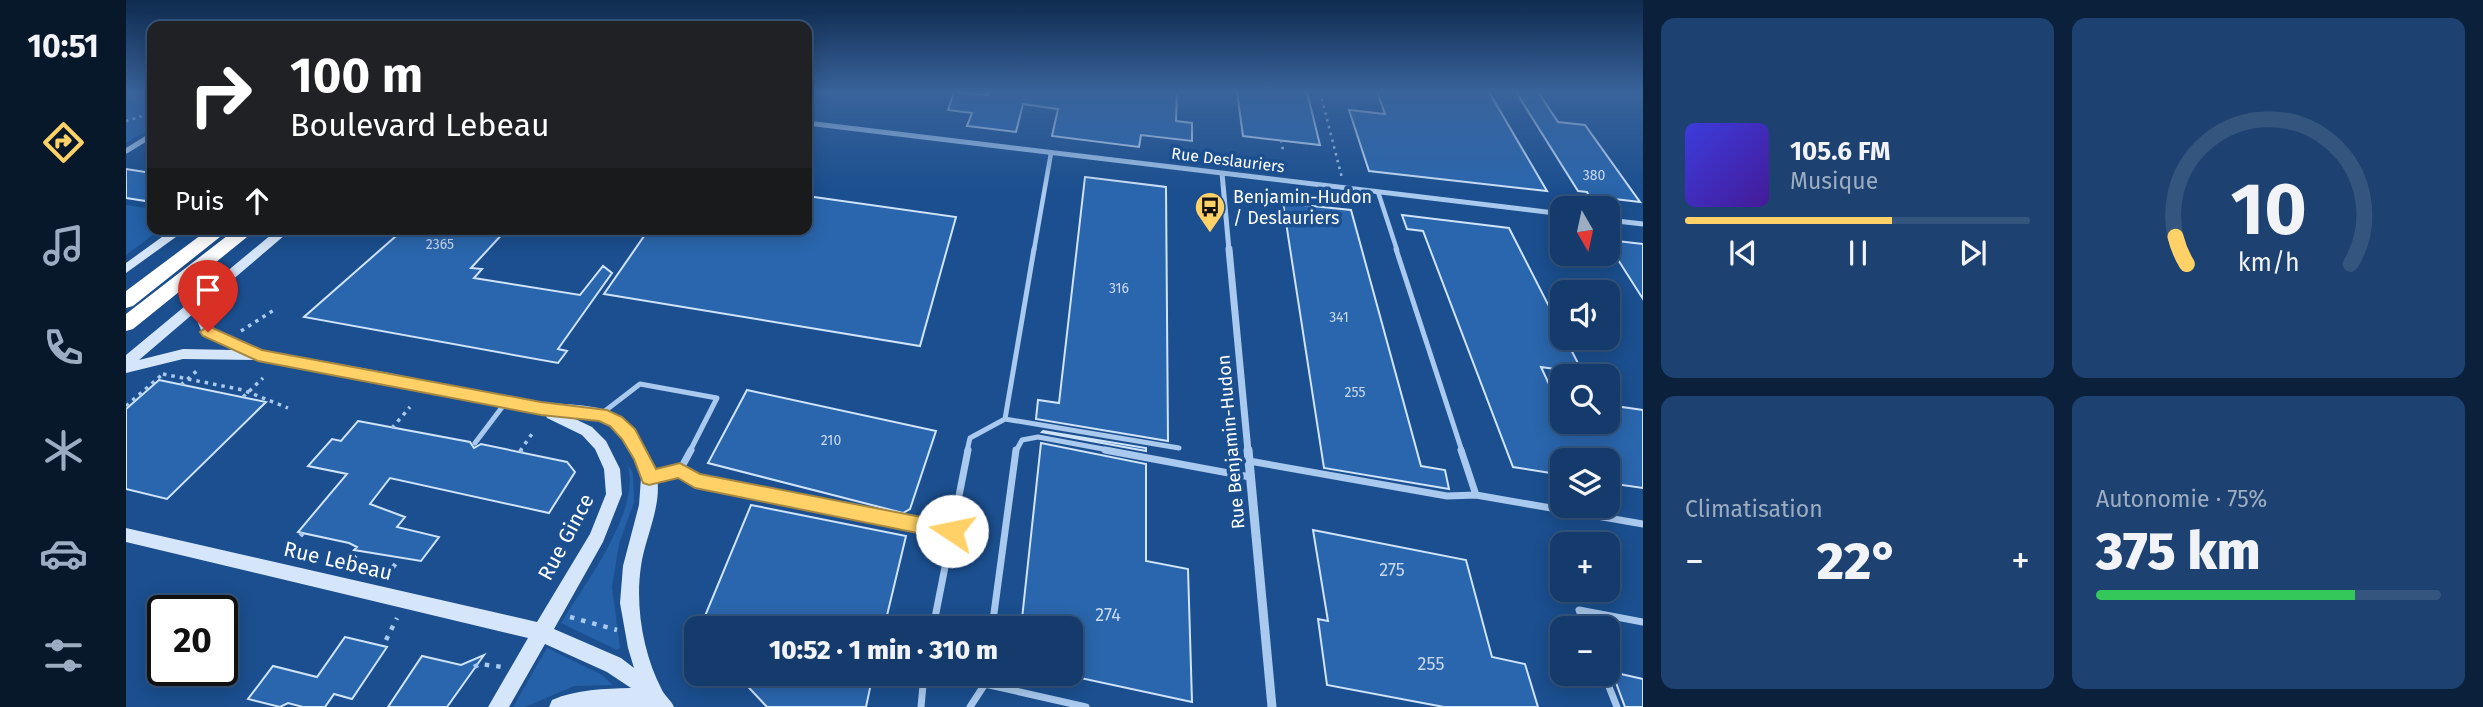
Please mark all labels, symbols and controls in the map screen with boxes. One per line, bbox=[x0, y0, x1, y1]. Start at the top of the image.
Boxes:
text: 10:51 bbox=[27, 27, 99, 65]
text: 100 m bbox=[290, 46, 423, 105]
icon: right bbox=[175, 49, 266, 140]
text: Boulevard Lebeau bbox=[290, 106, 550, 144]
icon: directions bbox=[39, 118, 88, 167]
text: 105.6 FM bbox=[1790, 136, 1890, 167]
street label: Rue Deslauriers bbox=[1170, 144, 1286, 176]
text: 10 bbox=[2230, 166, 2307, 253]
house number: 380 bbox=[1583, 167, 1605, 184]
text: Musique bbox=[1790, 167, 1878, 195]
icon: ahead bbox=[238, 182, 276, 220]
text: Puis bbox=[175, 186, 224, 217]
place label: Benjamin-Hudon / Deslauriers bbox=[1233, 186, 1372, 229]
bus stop icon: Benjamin-Hudon / Deslauriers bbox=[1193, 190, 1227, 234]
north arrow bbox=[1550, 196, 1620, 266]
map controls bbox=[1550, 196, 1620, 686]
icon: music bbox=[39, 221, 88, 270]
icon: previous bbox=[1724, 234, 1762, 272]
icon: pause bbox=[1839, 234, 1877, 272]
icon: next bbox=[1954, 234, 1992, 272]
house number: 2365 bbox=[426, 236, 454, 253]
text: km/h bbox=[2238, 248, 2299, 278]
pin bbox=[178, 260, 238, 332]
icon: arrive bbox=[189, 271, 227, 309]
house number: 316 bbox=[1109, 280, 1129, 297]
button: sound bbox=[1550, 280, 1620, 350]
house number: 341 bbox=[1329, 309, 1349, 326]
icon: phone bbox=[39, 323, 88, 372]
street label: Rue Benjamin-Hudon bbox=[1212, 354, 1250, 530]
button: search bbox=[1550, 364, 1620, 434]
house number: 255 bbox=[1345, 384, 1365, 401]
icon: climate bbox=[39, 426, 88, 475]
house number: 210 bbox=[821, 432, 841, 449]
button: layers bbox=[1550, 448, 1620, 518]
text: Autonomie · 75% bbox=[2096, 485, 2267, 513]
street label: Rue Gince bbox=[532, 489, 600, 585]
position arrow bbox=[915, 494, 989, 568]
text: Climatisation bbox=[1685, 495, 1823, 523]
text: 375 km bbox=[2096, 520, 2261, 583]
icon: car bbox=[39, 529, 88, 578]
text: 22° bbox=[1817, 530, 1898, 593]
button: + bbox=[1550, 532, 1620, 602]
street label: Rue Lebeau bbox=[281, 536, 395, 586]
text: − bbox=[1685, 538, 1704, 584]
text: + bbox=[2011, 538, 2030, 584]
house number: 275 bbox=[1379, 559, 1405, 581]
speed limit sign: 20 bbox=[147, 595, 238, 686]
house number: 274 bbox=[1095, 604, 1121, 626]
button: − bbox=[1550, 616, 1620, 686]
icon: filters bbox=[39, 631, 88, 680]
text: 10:52 · 1 min · 310 m bbox=[769, 635, 998, 666]
house number: 255 bbox=[1418, 653, 1444, 675]

